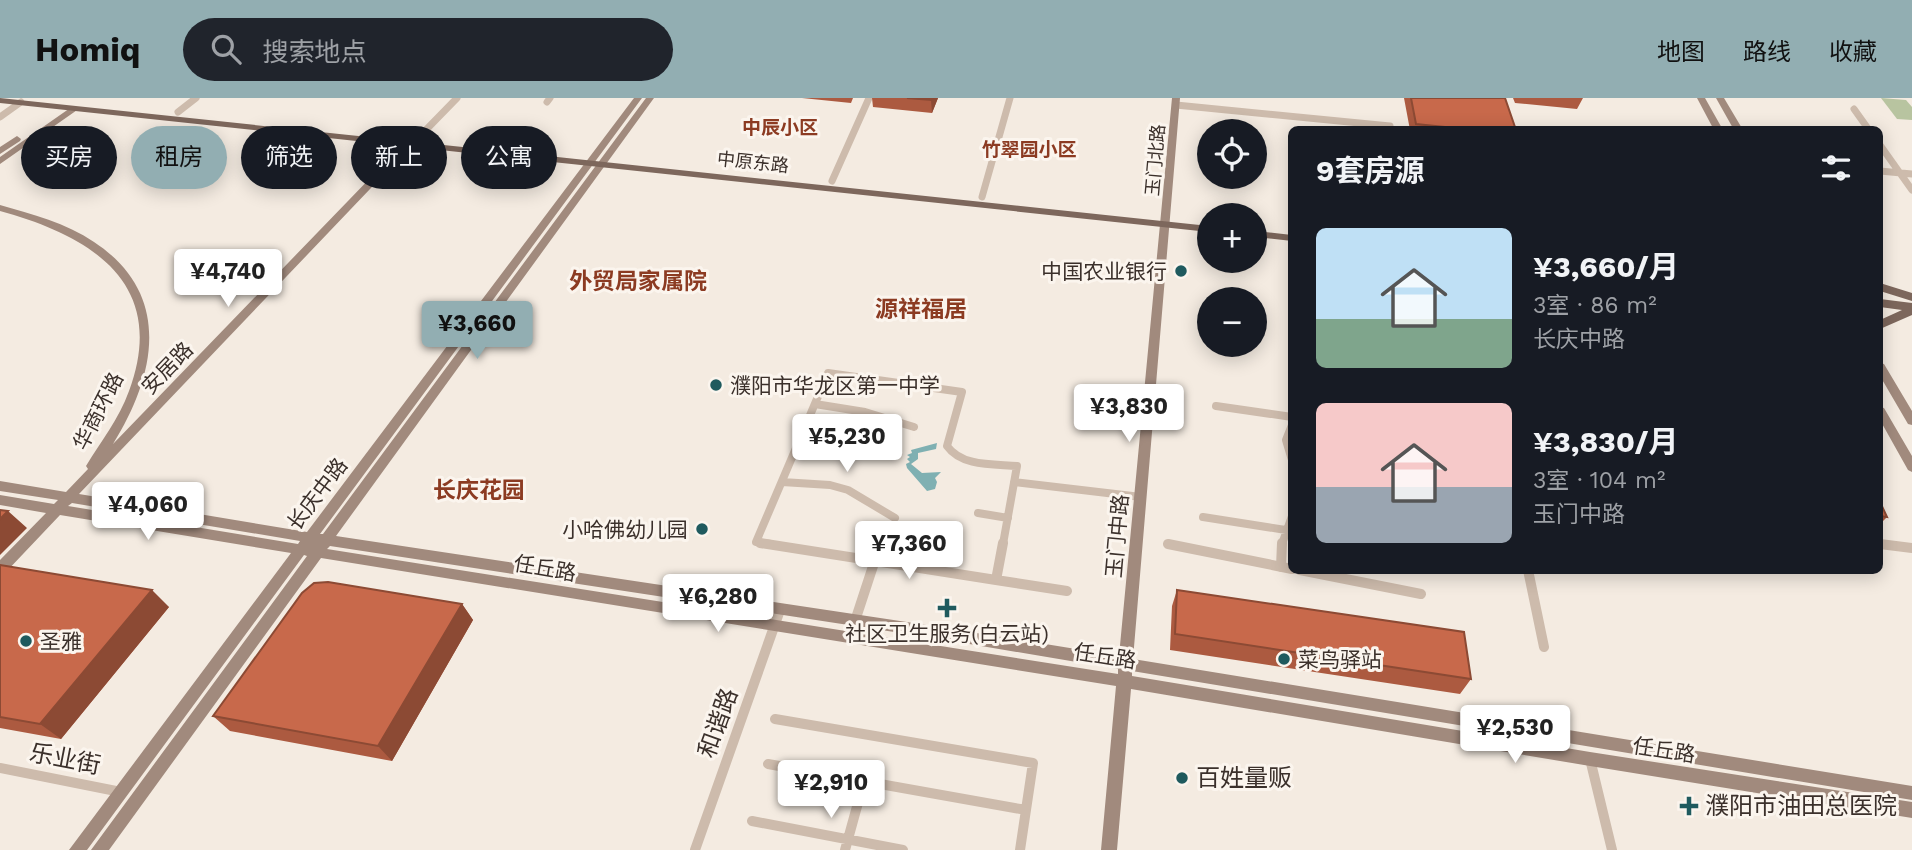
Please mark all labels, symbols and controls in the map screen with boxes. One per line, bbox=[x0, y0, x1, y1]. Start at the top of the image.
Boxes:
search box bbox=[183, 18, 673, 81]
text: Homiq bbox=[35, 30, 141, 69]
icon: search bbox=[207, 30, 245, 68]
text: 搜索地点 bbox=[263, 37, 367, 67]
text: 地图 bbox=[1657, 38, 1705, 66]
text: 路线 bbox=[1743, 38, 1791, 66]
text: 收藏 bbox=[1829, 38, 1877, 66]
district label: 中辰小区 bbox=[742, 116, 818, 139]
map controls bbox=[1197, 119, 1267, 357]
button: locate bbox=[1197, 119, 1267, 189]
street label: 玉门北路 bbox=[1141, 123, 1169, 197]
chip: 买房 bbox=[21, 126, 117, 189]
chip: 租房 bbox=[131, 126, 227, 189]
chip: 筛选 bbox=[241, 126, 337, 189]
chip: 新上 bbox=[351, 126, 447, 189]
chip: 公寓 bbox=[461, 126, 557, 189]
district label: 竹翠园小区 bbox=[981, 138, 1077, 161]
street label: 中原东路 bbox=[716, 148, 790, 176]
icon: filters bbox=[1817, 149, 1855, 187]
text: 9套房源 bbox=[1316, 153, 1424, 188]
button: + bbox=[1197, 203, 1267, 273]
text: ¥3,660/月 bbox=[1533, 249, 1679, 284]
pin: ¥4,740 bbox=[171, 250, 285, 309]
icon: home bbox=[1372, 256, 1456, 340]
text: ¥4,740 bbox=[190, 258, 266, 285]
place label: 中国农业银行 bbox=[1041, 259, 1167, 284]
marker: 中国农业银行 bbox=[1173, 263, 1189, 279]
district label: 外贸局家属院 bbox=[569, 268, 707, 295]
button: − bbox=[1197, 287, 1267, 357]
text: 3室 · 86 m² bbox=[1533, 292, 1657, 319]
district label: 源祥福居 bbox=[875, 296, 967, 323]
pin: ¥3,660 bbox=[420, 302, 534, 361]
text: ¥3,660 bbox=[438, 310, 516, 337]
text: 长庆中路 bbox=[1533, 326, 1625, 353]
street label: 安居路 bbox=[136, 337, 198, 399]
street label: 华商环路 bbox=[68, 368, 128, 454]
place label: 濮阳市华龙区第一中学 bbox=[730, 373, 940, 398]
marker: 濮阳市华龙区第一中学 bbox=[708, 377, 724, 393]
pin: ¥3,830 bbox=[1072, 384, 1186, 444]
text: ¥3,830 bbox=[1090, 393, 1168, 420]
pin: ¥5,230 bbox=[790, 414, 904, 474]
text: ¥5,230 bbox=[808, 423, 886, 450]
text: ¥3,830/月 bbox=[1533, 424, 1679, 459]
icon: home bbox=[1372, 431, 1456, 515]
street label: 长庆中路 bbox=[282, 453, 352, 535]
text: 3室 · 104 m² bbox=[1533, 467, 1665, 494]
district label: 长庆花园 bbox=[433, 477, 525, 504]
pin: ¥4,060 bbox=[91, 482, 205, 542]
text: ¥4,060 bbox=[108, 491, 188, 518]
street label: 玉门中路 bbox=[1101, 493, 1133, 579]
text: 玉门中路 bbox=[1533, 501, 1625, 528]
place label: 小哈佛幼儿园 bbox=[562, 517, 688, 542]
marker: 小哈佛幼儿园 bbox=[694, 521, 710, 537]
pin: ¥7,360 bbox=[852, 522, 966, 581]
text: ¥7,360 bbox=[871, 530, 947, 557]
street label: 任丘路 bbox=[512, 550, 578, 586]
pin: ¥6,280 bbox=[661, 574, 775, 634]
text: ¥6,280 bbox=[678, 583, 758, 610]
marker: 社区卫生服务(白云站) bbox=[937, 598, 957, 618]
place label: 社区卫生服务(白云站) bbox=[845, 621, 1049, 646]
place label: 圣雅 bbox=[40, 629, 82, 654]
marker: 圣雅 bbox=[18, 633, 34, 649]
street label: 任丘路 bbox=[1072, 639, 1138, 673]
place label: 菜鸟驿站 bbox=[1298, 647, 1382, 672]
marker: 菜鸟驿站 bbox=[1276, 651, 1292, 667]
street label: 和谐路 bbox=[693, 684, 743, 762]
pin: ¥2,530 bbox=[1458, 706, 1572, 765]
text: ¥2,530 bbox=[1476, 714, 1554, 741]
street label: 任丘路 bbox=[1631, 733, 1697, 767]
street label: 乐业街 bbox=[27, 738, 103, 780]
pin: ¥2,910 bbox=[774, 760, 888, 820]
place label: 百姓量贩 bbox=[1196, 764, 1292, 792]
text: ¥2,910 bbox=[794, 769, 868, 796]
marker: 百姓量贩 bbox=[1174, 770, 1190, 786]
place label: 濮阳市油田总医院 bbox=[1705, 792, 1897, 820]
marker: 濮阳市油田总医院 bbox=[1679, 796, 1699, 816]

